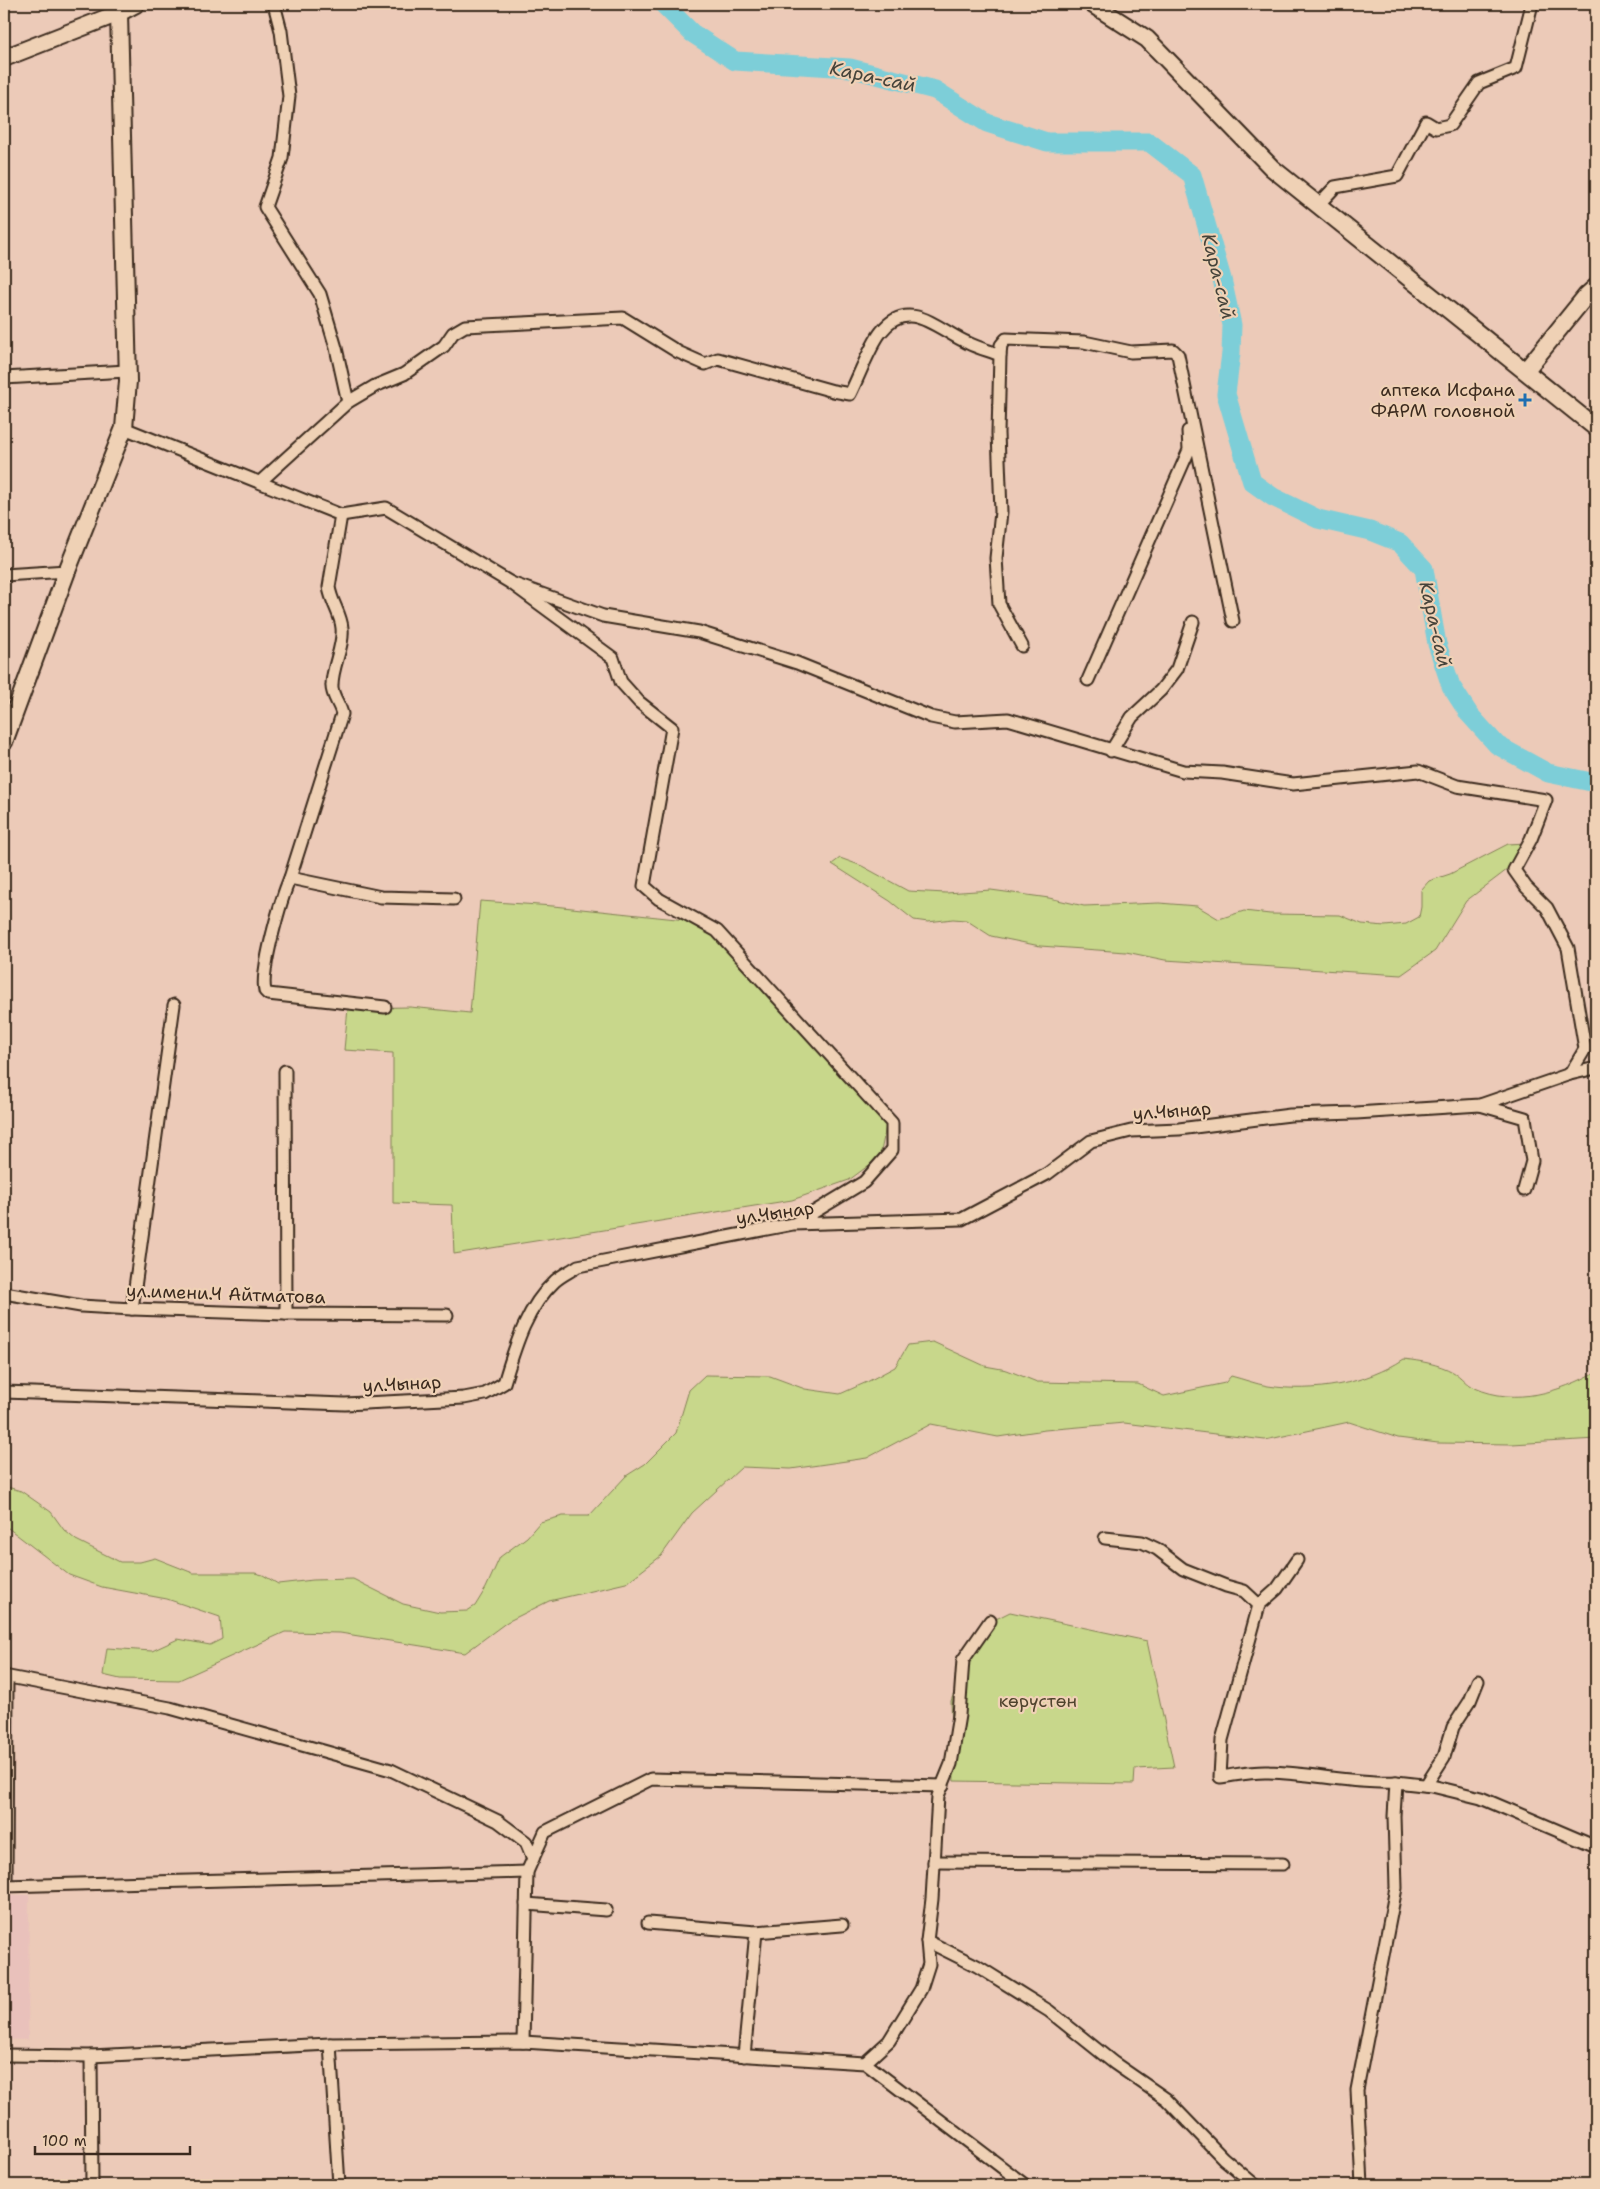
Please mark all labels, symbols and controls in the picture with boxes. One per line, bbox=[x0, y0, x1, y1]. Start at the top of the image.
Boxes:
water label: Кара-сай bbox=[828, 55, 918, 98]
water label: Кара-сай bbox=[1196, 231, 1241, 322]
place label: аптека Исфана ФАРМ головной bbox=[1371, 378, 1515, 423]
marker: аптека Исфана ФАРМ головной bbox=[1519, 394, 1531, 406]
water label: Кара-сай bbox=[1414, 579, 1458, 670]
street label: ул.Чынар bbox=[1132, 1096, 1212, 1126]
street label: ул.Чынар bbox=[734, 1196, 816, 1230]
street label: ул.имени.Ч Айтматова bbox=[126, 1279, 326, 1309]
street label: ул.Чынар bbox=[362, 1370, 442, 1398]
park label: көрүстөн bbox=[999, 1689, 1077, 1713]
scale bar bbox=[35, 2124, 190, 2156]
text: 100 m bbox=[42, 2131, 87, 2151]

